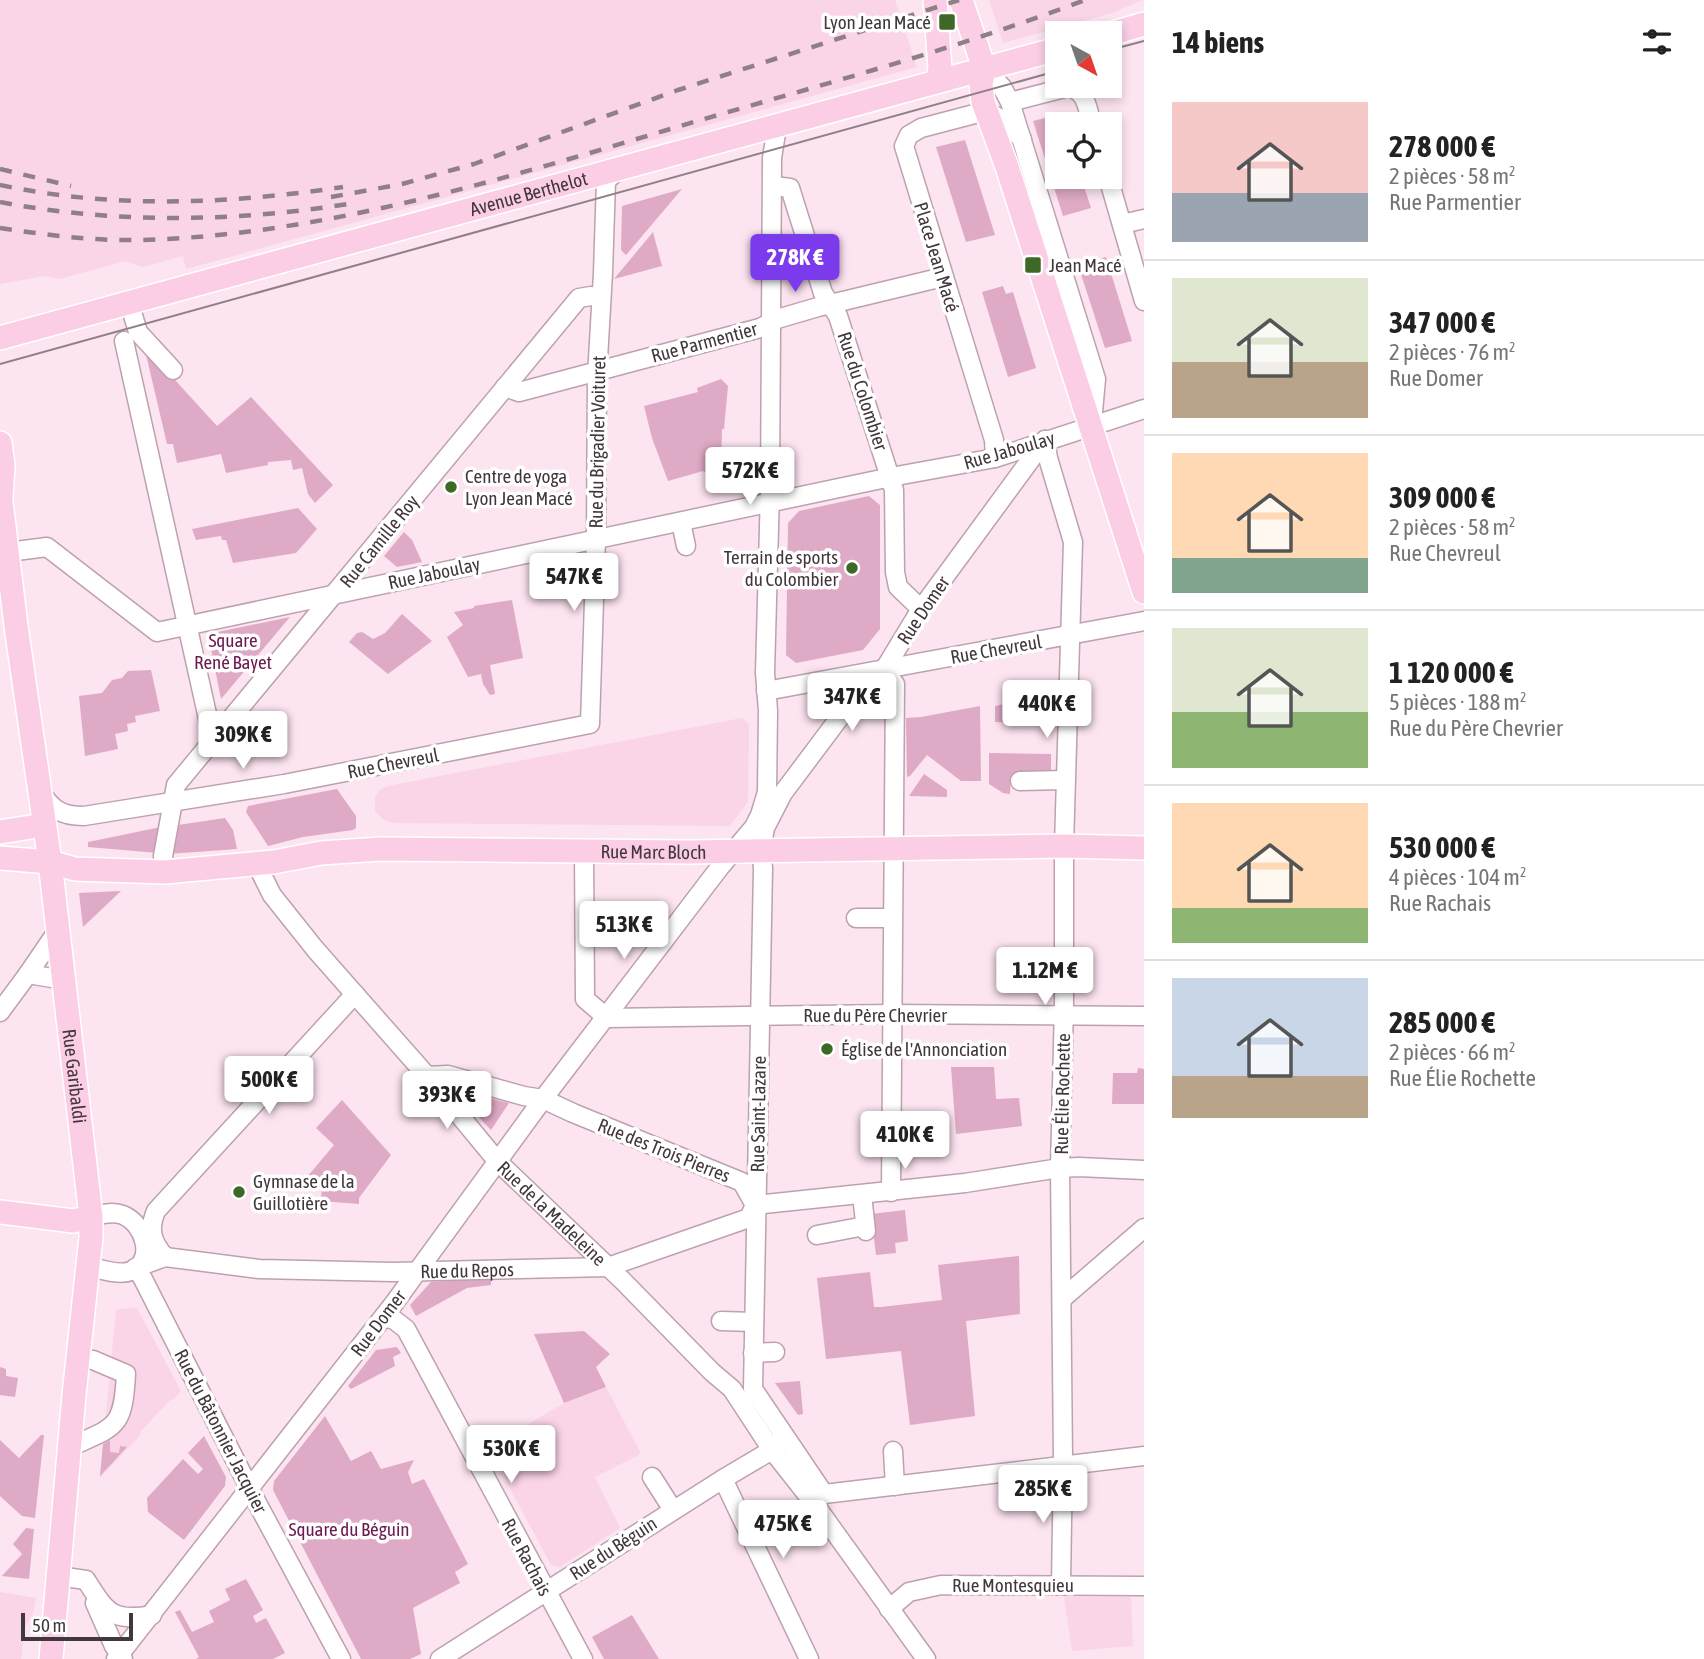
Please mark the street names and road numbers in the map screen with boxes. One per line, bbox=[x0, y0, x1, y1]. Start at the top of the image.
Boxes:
street label: Avenue Berthelot bbox=[467, 167, 590, 220]
street label: Place Jean Macé bbox=[910, 199, 964, 315]
street label: Rue Parmentier bbox=[649, 317, 760, 367]
street label: Rue du Colombier bbox=[833, 329, 893, 453]
street label: Rue du Brigadier Voituret bbox=[584, 355, 610, 529]
street label: Rue Jaboulay bbox=[961, 426, 1057, 473]
street label: Rue Camille Roy bbox=[335, 490, 423, 592]
street label: Rue Jaboulay bbox=[386, 552, 482, 593]
street label: Rue Domer bbox=[892, 571, 954, 648]
street label: Rue Chevreul bbox=[949, 630, 1043, 668]
street label: Rue Chevreul bbox=[346, 743, 440, 783]
street label: Rue Marc Bloch bbox=[600, 840, 706, 863]
street label: Rue du Père Chevrier bbox=[803, 1004, 947, 1026]
street label: Rue Garibaldi bbox=[58, 1028, 91, 1125]
street label: Rue Élie Rochette bbox=[1050, 1033, 1074, 1155]
street label: Rue Saint-Lazare bbox=[746, 1056, 770, 1172]
street label: Rue des Trois Pierres bbox=[595, 1113, 734, 1187]
street label: Rue de la Madeleine bbox=[493, 1156, 611, 1270]
street label: Rue du Repos bbox=[420, 1258, 514, 1282]
street label: Rue Domer bbox=[346, 1285, 410, 1361]
street label: Rue du Bâtonnier Jacquier bbox=[170, 1345, 272, 1517]
street label: Rue du Béguin bbox=[565, 1512, 661, 1584]
street label: Rue Rachais bbox=[497, 1515, 557, 1600]
street label: Rue Montesquieu bbox=[952, 1574, 1074, 1596]

